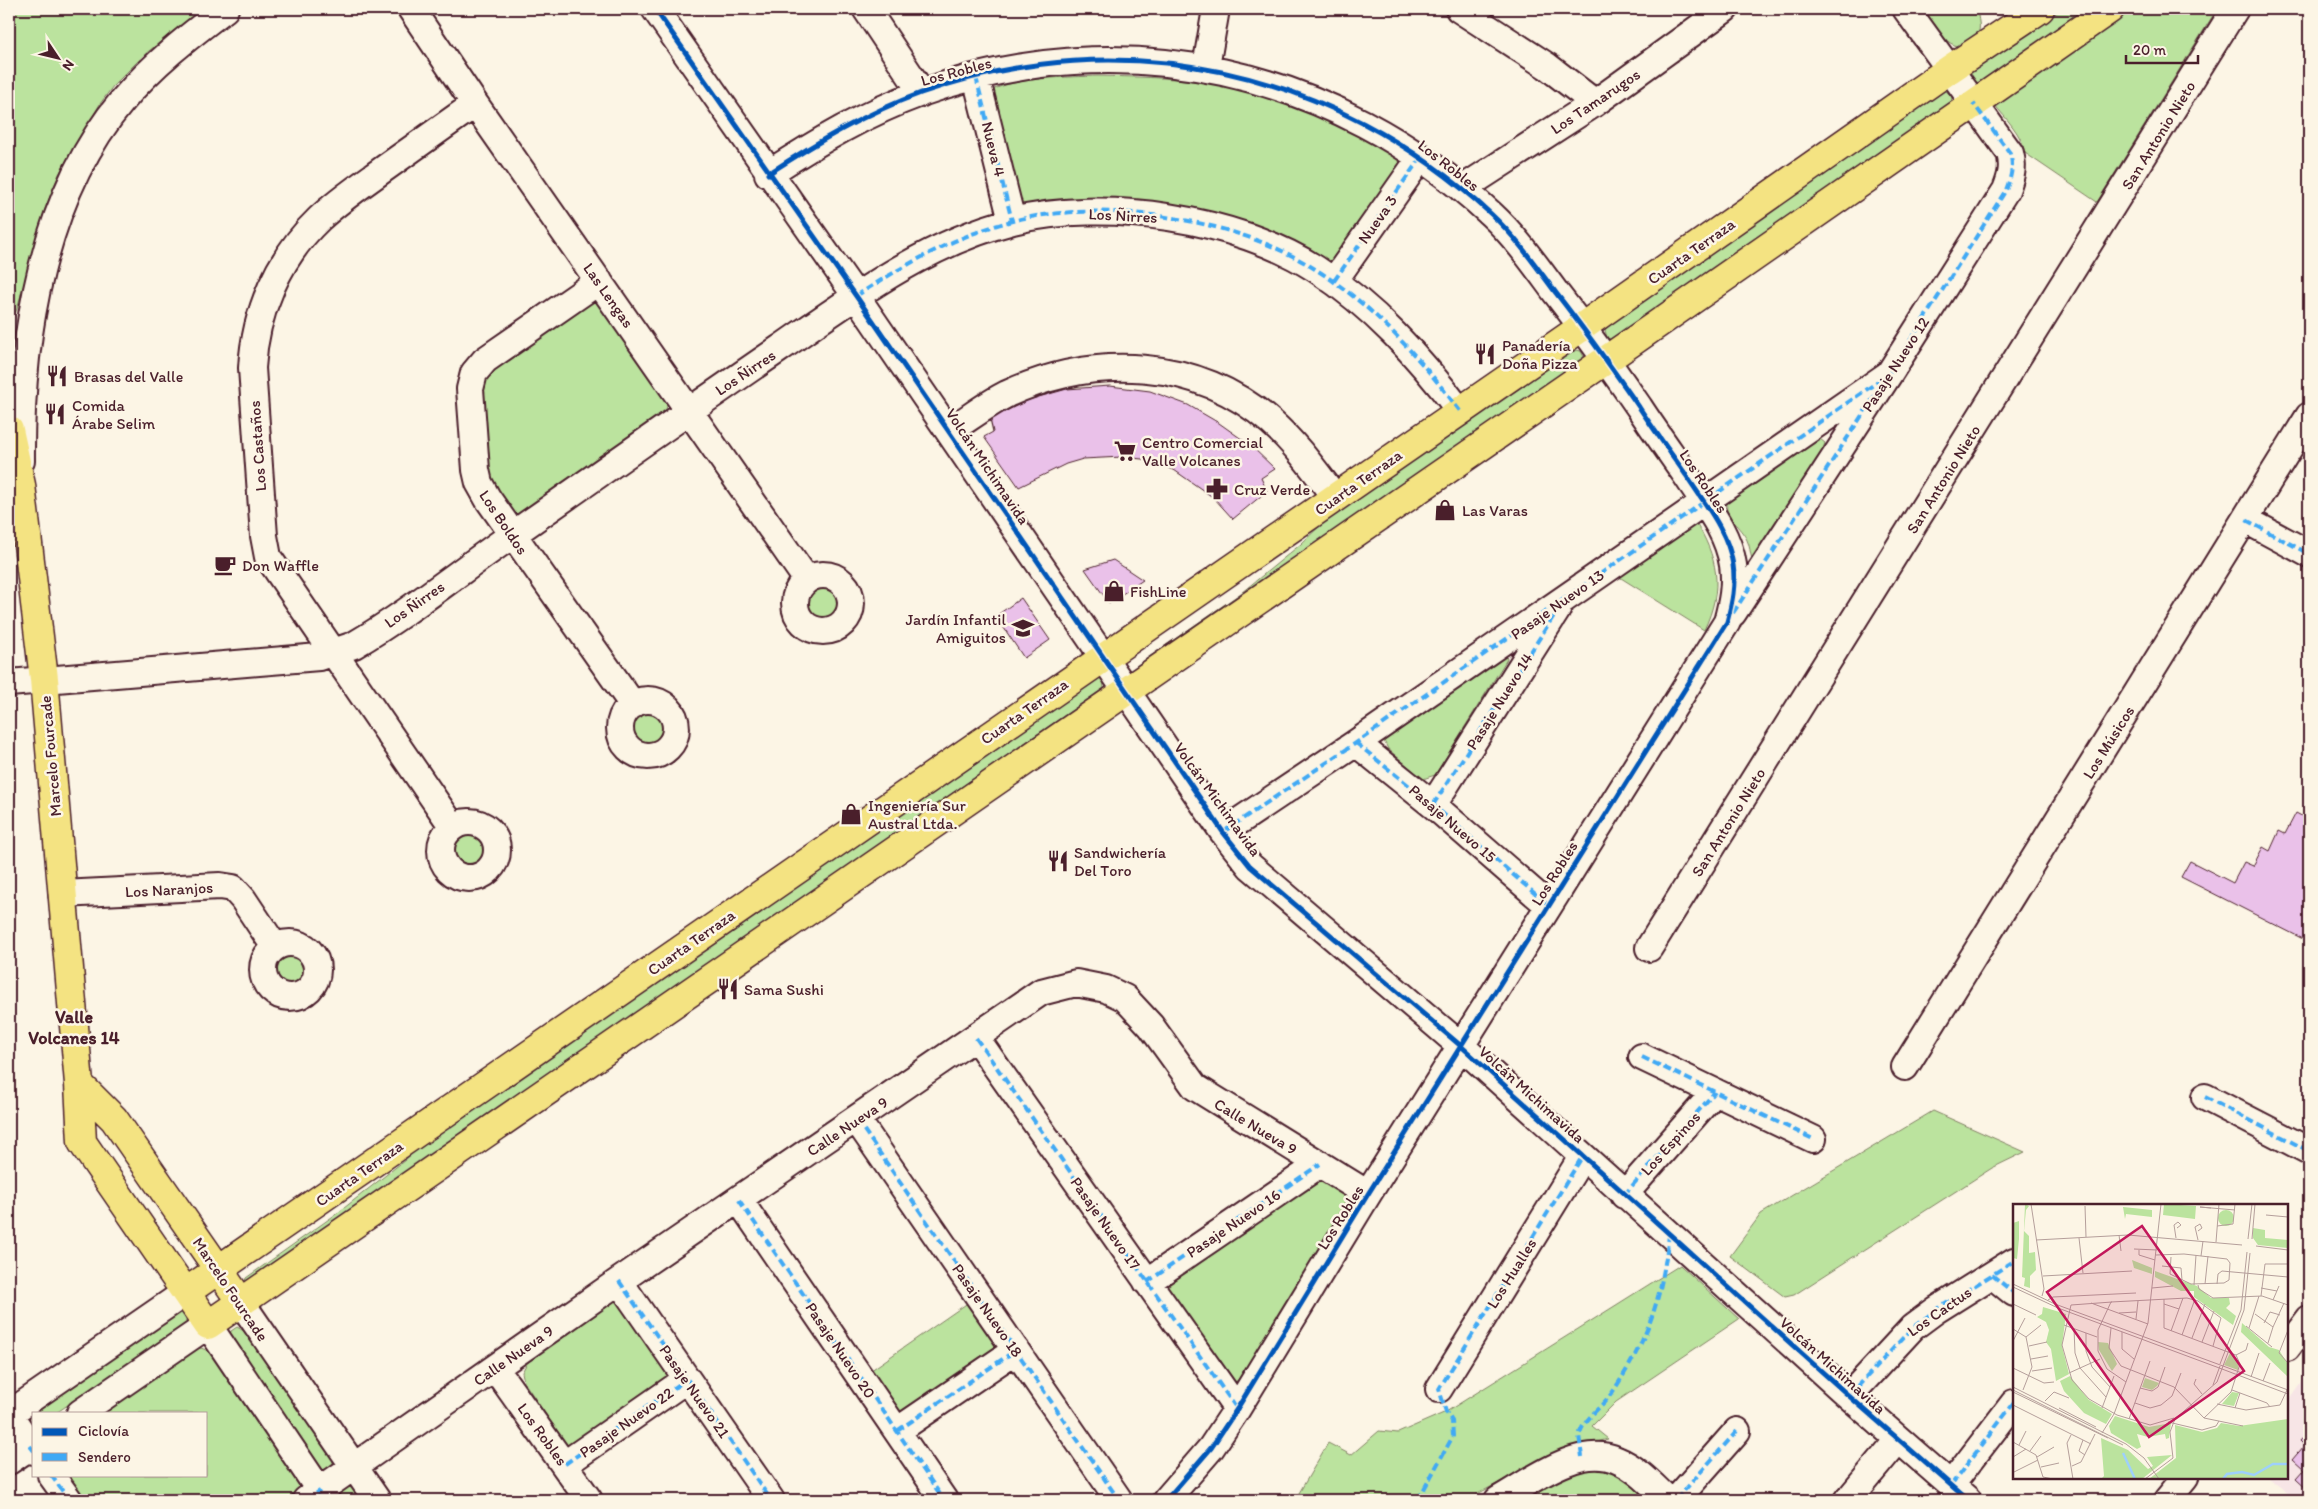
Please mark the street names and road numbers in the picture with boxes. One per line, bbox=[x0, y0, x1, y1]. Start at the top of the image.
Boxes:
street label: Los Robles bbox=[919, 53, 994, 90]
street label: Los Tamarugos bbox=[1547, 65, 1644, 138]
street label: San Antonio Nieto bbox=[2117, 77, 2199, 193]
street label: Nueva 4 bbox=[978, 120, 1010, 179]
street label: Los Robles bbox=[1414, 136, 1483, 195]
street label: Nueva 3 bbox=[1354, 191, 1401, 247]
street label: Los Ñirres bbox=[1088, 204, 1158, 227]
street label: Cuarta Terraza bbox=[1644, 214, 1739, 289]
street label: Las Lengas bbox=[579, 259, 638, 331]
street label: Pasaje Nuevo 12 bbox=[1858, 313, 1934, 415]
street label: Los Ñirres bbox=[711, 345, 779, 400]
street label: Los Castaños bbox=[245, 400, 270, 492]
street label: Volcán Michimavida bbox=[942, 405, 1034, 528]
street label: San Antonio Nieto bbox=[1902, 421, 1984, 537]
street label: Cuarta Terraza bbox=[1311, 445, 1406, 520]
street label: Los Robles bbox=[1675, 446, 1732, 517]
street label: Los Boldos bbox=[475, 486, 532, 558]
street label: Pasaje Nuevo 13 bbox=[1507, 565, 1608, 644]
street label: Los Ñirres bbox=[381, 577, 448, 632]
street label: Pasaje Nuevo 14 bbox=[1462, 649, 1537, 753]
street label: Cuarta Terraza bbox=[977, 674, 1072, 749]
street label: Marcelo Fourcade bbox=[36, 695, 65, 817]
street label: Los Músicos bbox=[2078, 702, 2138, 782]
street label: Volcán Michimavida bbox=[1170, 739, 1265, 860]
street label: San Antonio Nieto bbox=[1687, 764, 1769, 880]
street label: Pasaje Nuevo 15 bbox=[1405, 780, 1500, 866]
street label: Los Robles bbox=[1527, 837, 1582, 909]
street label: Los Naranjos bbox=[124, 878, 214, 901]
street label: Cuarta Terraza bbox=[644, 905, 739, 980]
street label: Volcán Michimavida bbox=[1475, 1042, 1589, 1147]
street label: Calle Nueva 9 bbox=[803, 1092, 891, 1160]
street label: Calle Nueva 9 bbox=[1211, 1094, 1301, 1159]
street label: Los Espinos bbox=[1637, 1107, 1704, 1179]
street label: Cuarta Terraza bbox=[312, 1136, 407, 1211]
street label: Pasaje Nuevo 17 bbox=[1067, 1173, 1145, 1273]
street label: Los Robles bbox=[1313, 1181, 1368, 1253]
street label: Pasaje Nuevo 16 bbox=[1183, 1185, 1284, 1262]
street label: Marcelo Fourcade bbox=[189, 1234, 272, 1345]
street label: Los Hualles bbox=[1482, 1235, 1540, 1312]
street label: Pasaje Nuevo 18 bbox=[948, 1260, 1027, 1361]
street label: Los Cactus bbox=[1903, 1282, 1975, 1341]
street label: Pasaje Nuevo 20 bbox=[801, 1299, 880, 1402]
street label: Volcán Michimavida bbox=[1776, 1313, 1890, 1418]
street label: Calle Nueva 9 bbox=[470, 1321, 557, 1390]
street label: Pasaje Nuevo 21 bbox=[655, 1341, 734, 1442]
street label: Pasaje Nuevo 22 bbox=[576, 1383, 677, 1462]
street label: Los Robles bbox=[514, 1399, 572, 1469]

